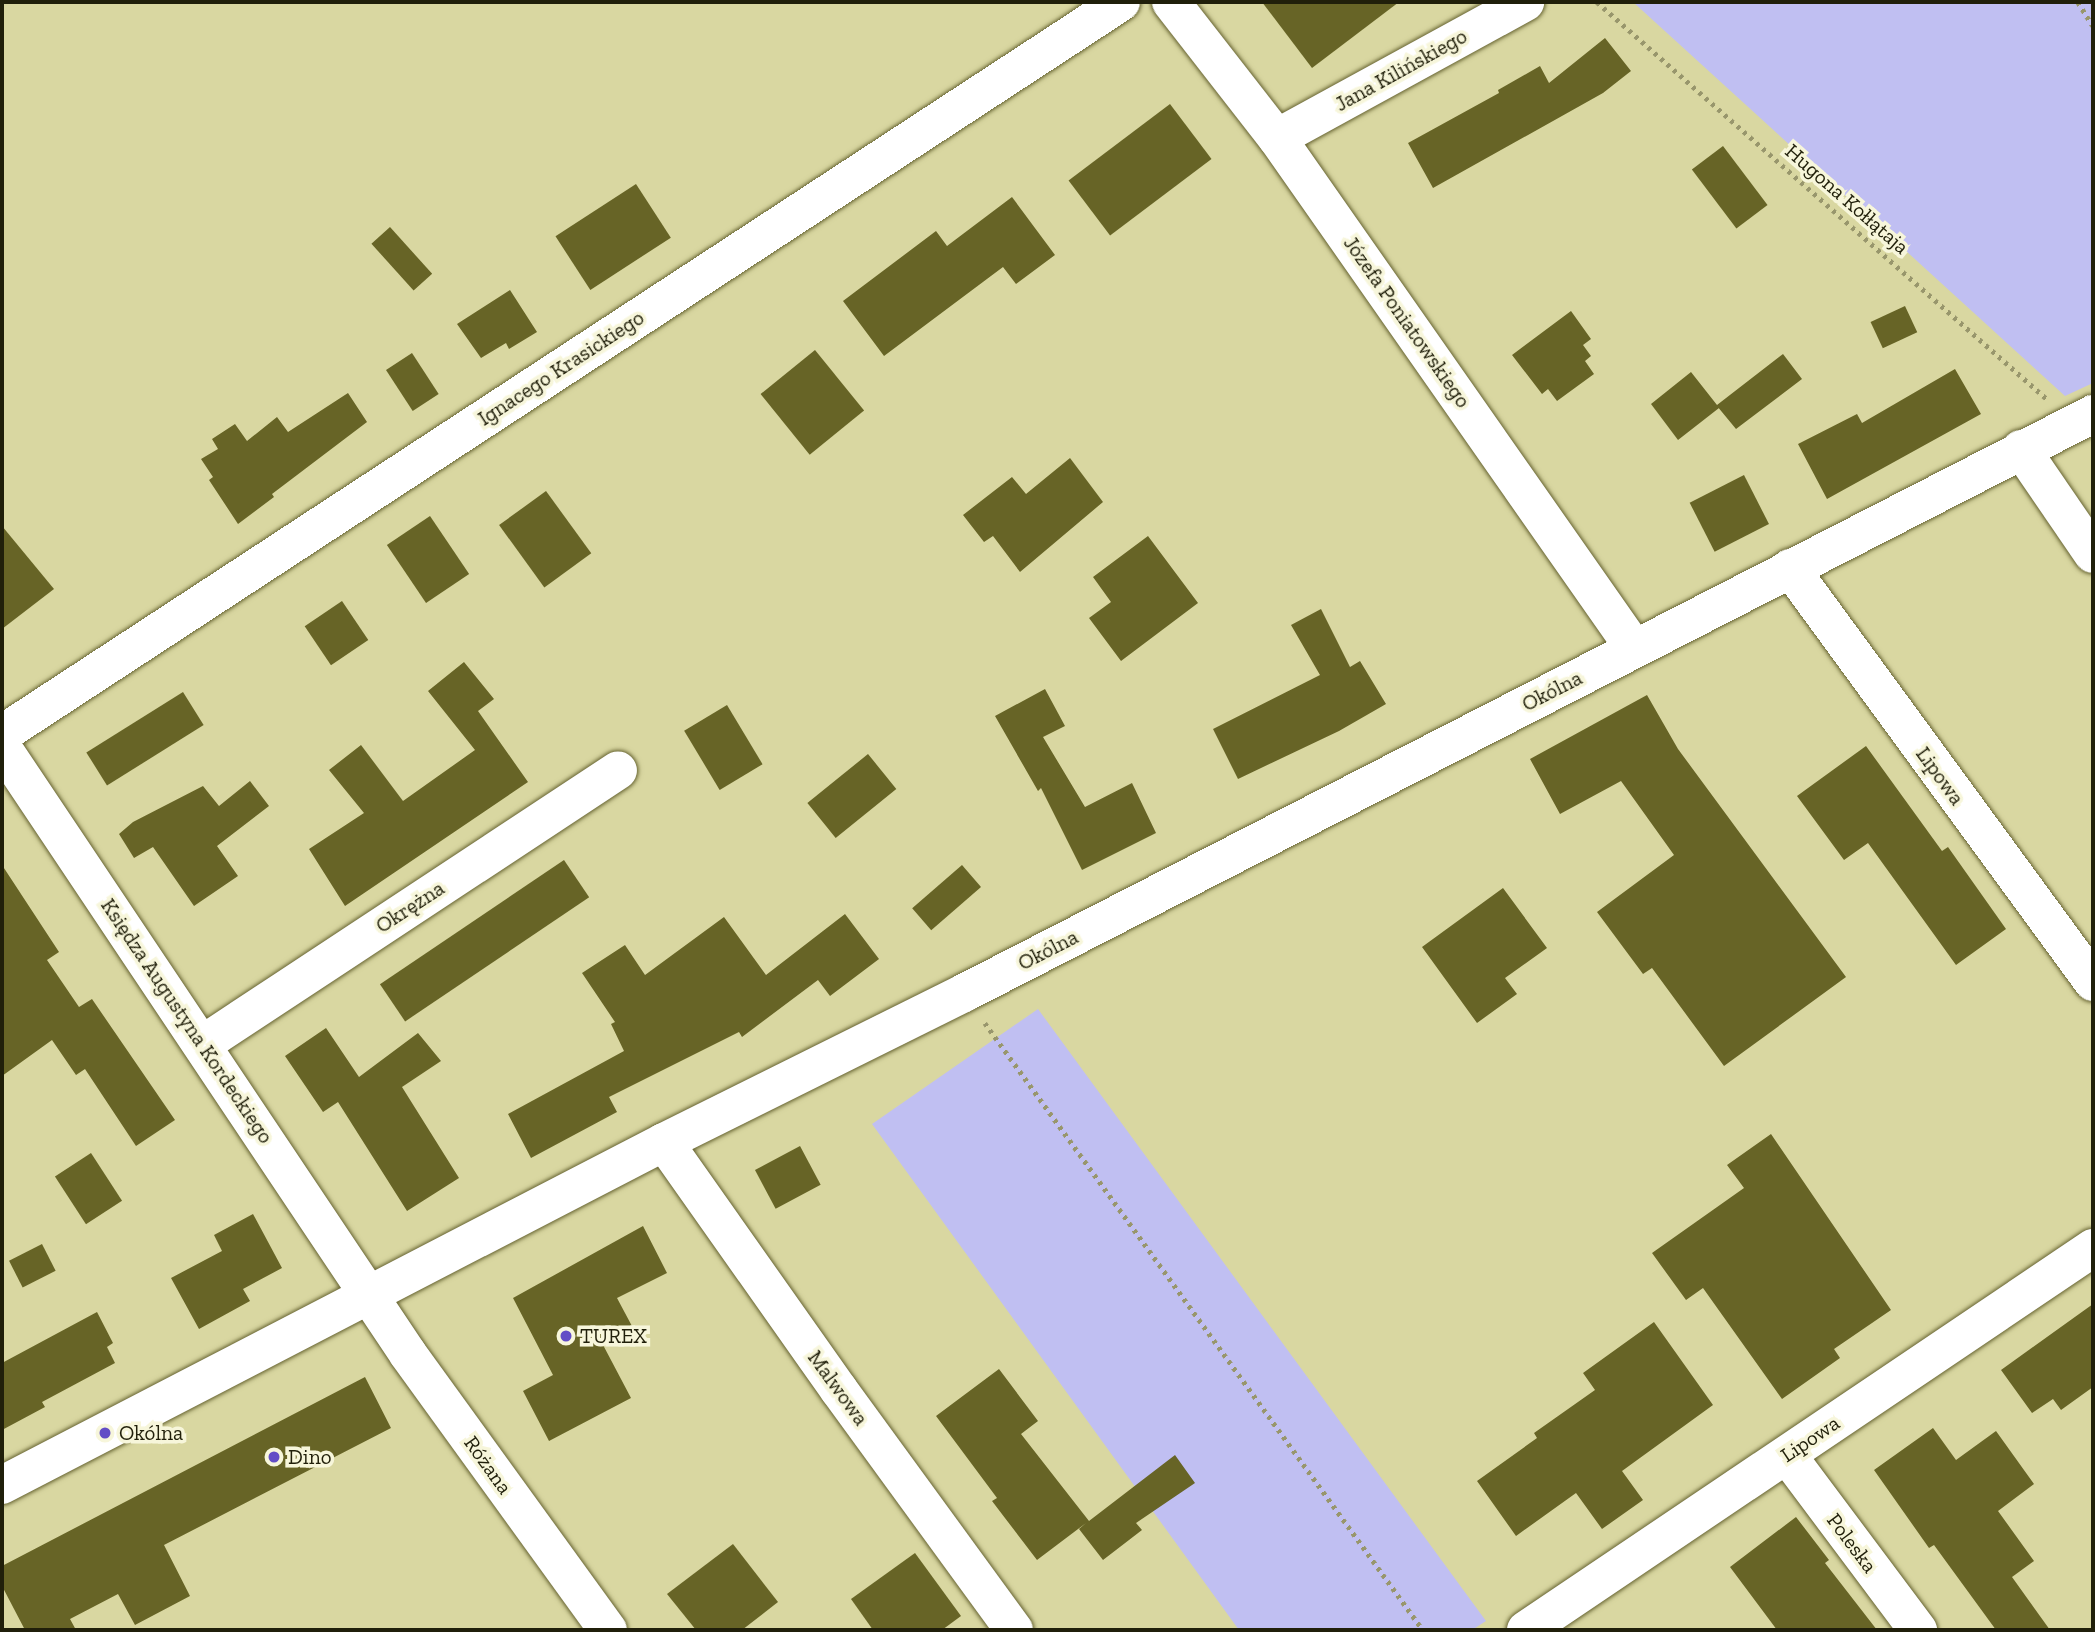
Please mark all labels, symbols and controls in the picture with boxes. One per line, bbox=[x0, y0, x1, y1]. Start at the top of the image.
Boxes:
street label: Jana Kilińskiego bbox=[1331, 23, 1471, 117]
street label: Hugona Kołłątaja bbox=[1780, 139, 1914, 259]
street label: Józefa Poniatowskiego bbox=[1338, 231, 1476, 413]
street label: Ignacego Krasickiego bbox=[473, 305, 649, 431]
street label: Okólna bbox=[1518, 665, 1586, 717]
street label: Lipowa bbox=[1911, 742, 1969, 810]
street label: Okrężna bbox=[371, 876, 449, 938]
street label: Księdza Augustyna Kordeckiego bbox=[95, 894, 279, 1148]
street label: Okólna bbox=[1014, 924, 1082, 976]
place label: TUREX bbox=[580, 1323, 647, 1349]
marker: TUREX bbox=[558, 1328, 574, 1344]
street label: Malwowa bbox=[802, 1346, 874, 1430]
street label: Lipowa bbox=[1776, 1410, 1844, 1468]
place label: Okólna bbox=[119, 1420, 183, 1446]
marker: Okólna bbox=[97, 1425, 113, 1441]
street label: Różana bbox=[459, 1431, 517, 1499]
place label: Dino bbox=[288, 1444, 331, 1470]
marker: Dino bbox=[266, 1449, 282, 1465]
street label: Poleska bbox=[1821, 1508, 1883, 1578]

